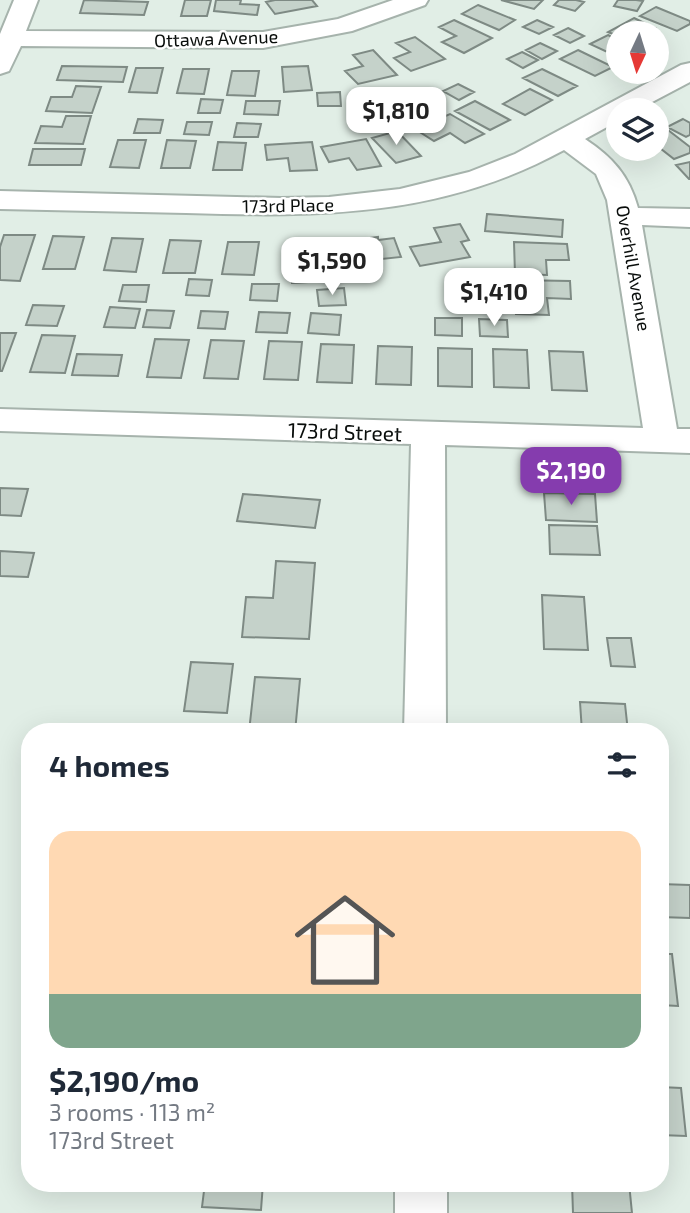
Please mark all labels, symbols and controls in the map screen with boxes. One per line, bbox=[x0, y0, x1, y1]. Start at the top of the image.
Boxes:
north arrow bbox=[606, 21, 668, 84]
map controls bbox=[606, 21, 669, 161]
street label: Ottawa Avenue bbox=[154, 25, 278, 51]
pin: $1,810 bbox=[339, 88, 453, 147]
text: $1,810 bbox=[362, 96, 430, 124]
button: layers bbox=[606, 98, 669, 161]
street label: 173rd Place bbox=[242, 193, 334, 217]
street label: Overhill Avenue bbox=[612, 203, 656, 333]
pin: $1,590 bbox=[275, 238, 389, 297]
text: $1,590 bbox=[297, 246, 367, 274]
pin: $1,410 bbox=[437, 268, 551, 328]
text: $1,410 bbox=[460, 277, 528, 305]
street label: 173rd Street bbox=[288, 417, 402, 445]
pin: $2,190 bbox=[514, 448, 628, 507]
text: $2,190 bbox=[536, 456, 606, 484]
icon: filters bbox=[603, 746, 641, 784]
text: 4 homes bbox=[49, 747, 170, 783]
icon: home bbox=[282, 877, 408, 1003]
text: $2,190/mo bbox=[49, 1062, 199, 1098]
text: 3 rooms · 113 m² bbox=[49, 1098, 215, 1126]
text: 173rd Street bbox=[49, 1126, 174, 1154]

